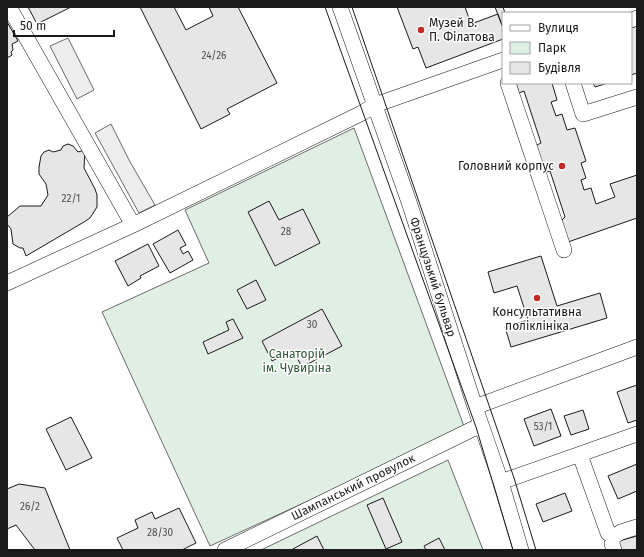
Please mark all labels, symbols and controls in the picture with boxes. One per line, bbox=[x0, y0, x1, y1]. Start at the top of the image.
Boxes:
scale bar bbox=[14, 12, 114, 38]
legend bbox=[502, 12, 632, 84]
place label: Музей В. П. Філатова bbox=[429, 16, 495, 44]
text: 50 m bbox=[20, 19, 46, 33]
text: Вулиця bbox=[538, 21, 579, 35]
marker: Музей В. П. Філатова bbox=[416, 25, 426, 35]
text: Парк bbox=[538, 41, 567, 55]
house number: 24/26 bbox=[202, 50, 226, 62]
text: Будівля bbox=[538, 61, 581, 75]
place label: Головний корпус bbox=[458, 159, 554, 173]
marker: Головний корпус bbox=[557, 161, 567, 171]
house number: 22/1 bbox=[62, 193, 80, 205]
street label: Французький бульвар bbox=[407, 215, 459, 339]
house number: 28 bbox=[281, 226, 292, 238]
marker: Консультативна поліклініка bbox=[532, 293, 542, 303]
place label: Консультативна поліклініка bbox=[492, 305, 582, 333]
house number: 30 bbox=[307, 319, 318, 331]
park label: Санаторій ім. Чувиріна bbox=[263, 347, 331, 375]
house number: 53/1 bbox=[534, 421, 552, 433]
street label: Шампанський провулок bbox=[289, 451, 418, 523]
house number: 26/2 bbox=[20, 501, 40, 513]
house number: 28/30 bbox=[147, 527, 173, 539]

